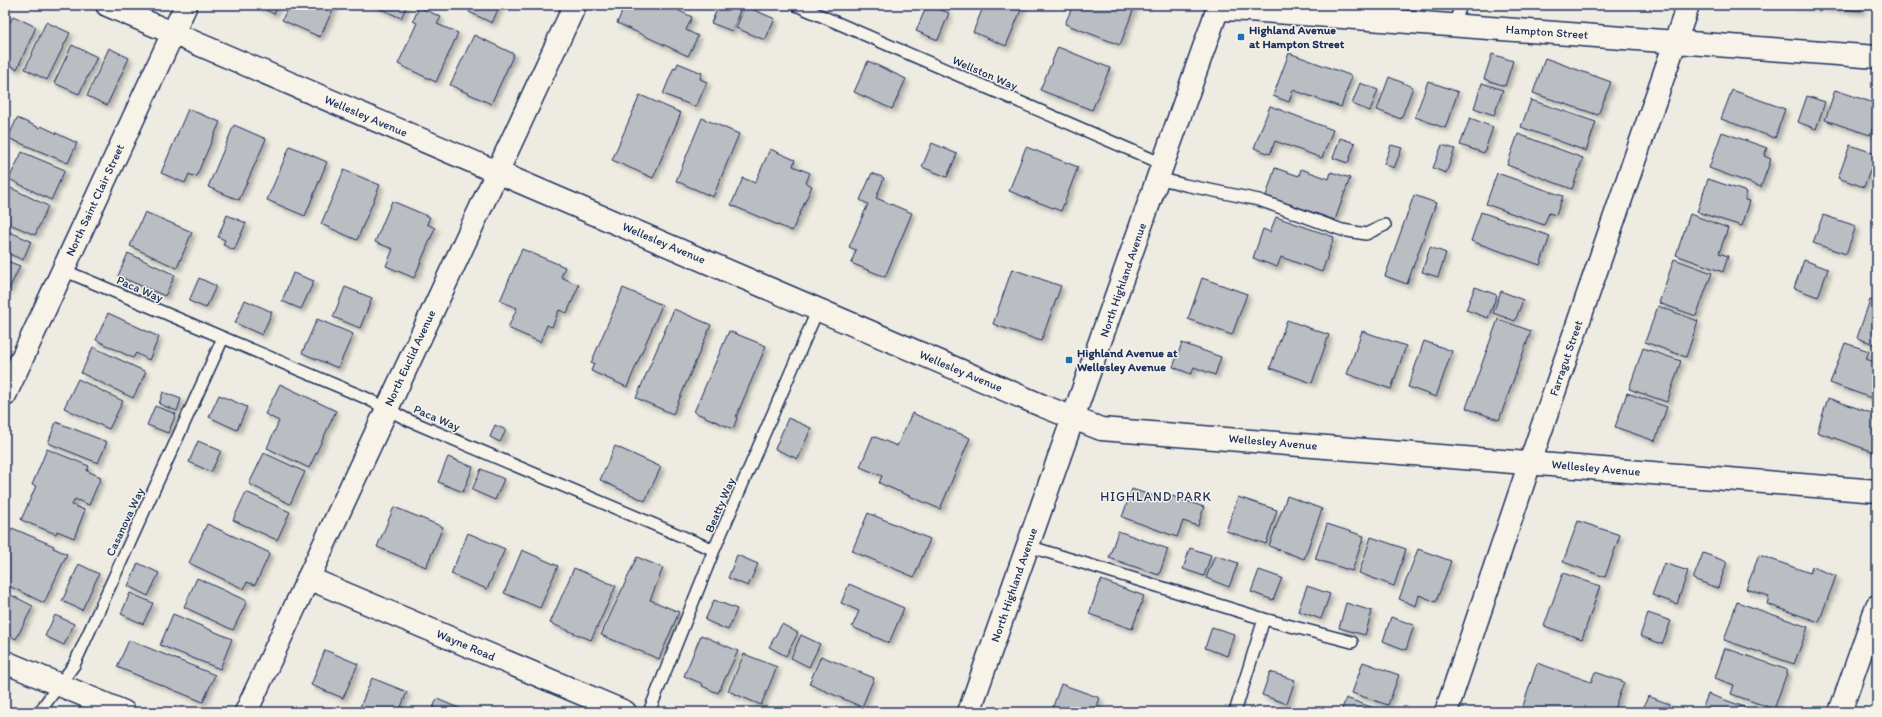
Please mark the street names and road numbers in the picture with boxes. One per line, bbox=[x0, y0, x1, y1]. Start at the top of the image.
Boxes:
street label: Hampton Street bbox=[1505, 22, 1589, 42]
street label: Wellston Way bbox=[950, 53, 1020, 93]
street label: Wellesley Avenue bbox=[322, 92, 410, 140]
street label: North Saint Clair Street bbox=[63, 141, 127, 258]
street label: Wellesley Avenue bbox=[620, 219, 708, 267]
street label: North Highland Avenue bbox=[1097, 221, 1149, 339]
street label: Paca Way bbox=[115, 273, 166, 305]
street label: North Euclid Avenue bbox=[382, 307, 439, 408]
street label: Farragut Street bbox=[1546, 318, 1586, 398]
street label: Wellesley Avenue bbox=[917, 347, 1005, 395]
street label: Paca Way bbox=[412, 402, 463, 434]
street label: Wellesley Avenue bbox=[1228, 431, 1318, 453]
street label: Wellesley Avenue bbox=[1551, 457, 1641, 479]
street label: Beatty Way bbox=[702, 475, 738, 535]
street label: Casanova Way bbox=[103, 485, 147, 558]
street label: North Highland Avenue bbox=[988, 526, 1040, 644]
street label: Wayne Road bbox=[434, 626, 498, 664]

